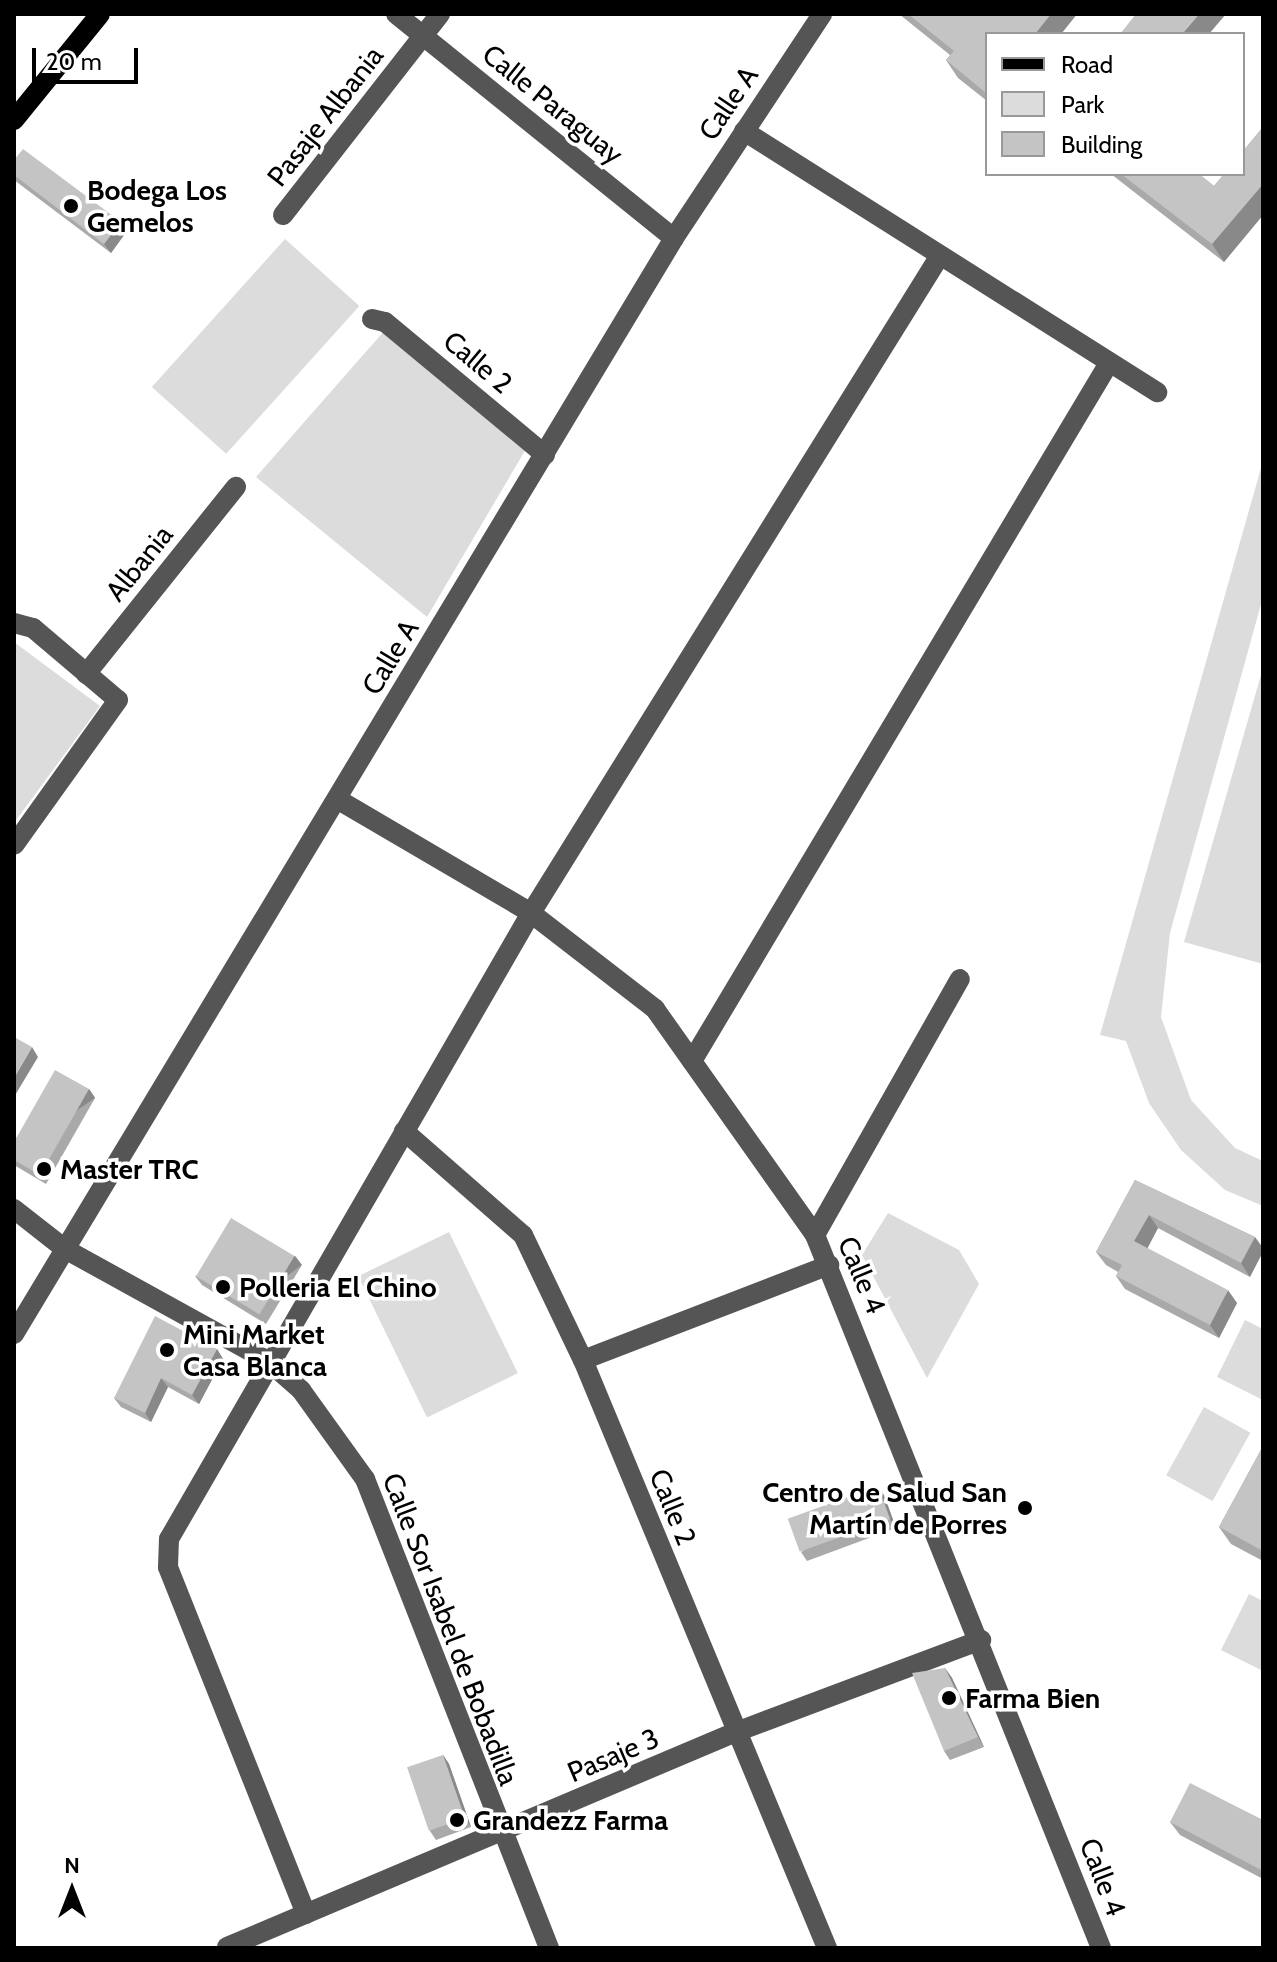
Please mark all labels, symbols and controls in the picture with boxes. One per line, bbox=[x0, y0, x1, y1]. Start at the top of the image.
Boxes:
scale bar bbox=[36, 32, 142, 82]
legend bbox=[985, 32, 1245, 176]
street label: Calle Paraguay bbox=[476, 37, 630, 171]
street label: Pasaje Albania bbox=[260, 39, 390, 193]
text: 20 m bbox=[46, 47, 102, 76]
text: Road bbox=[1061, 50, 1113, 79]
street label: Calle A bbox=[691, 60, 765, 146]
text: Park bbox=[1061, 90, 1104, 119]
text: Building bbox=[1061, 130, 1142, 159]
place label: Bodega Los Gemelos bbox=[87, 173, 227, 239]
marker: Bodega Los Gemelos bbox=[62, 197, 80, 215]
street label: Calle 2 bbox=[437, 324, 519, 400]
street label: Albania bbox=[98, 518, 180, 608]
street label: Calle A bbox=[355, 613, 425, 701]
place label: Master TRC bbox=[60, 1152, 199, 1186]
marker: Master TRC bbox=[35, 1160, 53, 1178]
street label: Calle 4 bbox=[831, 1231, 893, 1319]
place label: Polleria El Chino bbox=[239, 1270, 437, 1304]
marker: Polleria El Chino bbox=[214, 1278, 232, 1296]
place label: Mini Market Casa Blanca bbox=[183, 1317, 327, 1383]
marker: Mini Market Casa Blanca bbox=[158, 1341, 176, 1359]
street label: Calle 2 bbox=[643, 1464, 703, 1550]
street label: Calle Sor Isabel de Bobadilla bbox=[376, 1468, 526, 1790]
place label: Centro de Salud San Martín de Porres bbox=[762, 1475, 1007, 1541]
marker: Centro de Salud San Martín de Porres bbox=[1014, 1497, 1036, 1519]
place label: Farma Bien bbox=[965, 1681, 1100, 1715]
marker: Farma Bien bbox=[940, 1689, 958, 1707]
street label: Pasaje 3 bbox=[562, 1721, 664, 1789]
place label: Grandezz Farma bbox=[473, 1803, 668, 1837]
marker: Grandezz Farma bbox=[448, 1811, 466, 1829]
street label: Calle 4 bbox=[1073, 1833, 1133, 1921]
north arrow bbox=[32, 1850, 112, 1930]
text: N bbox=[64, 1852, 80, 1879]

